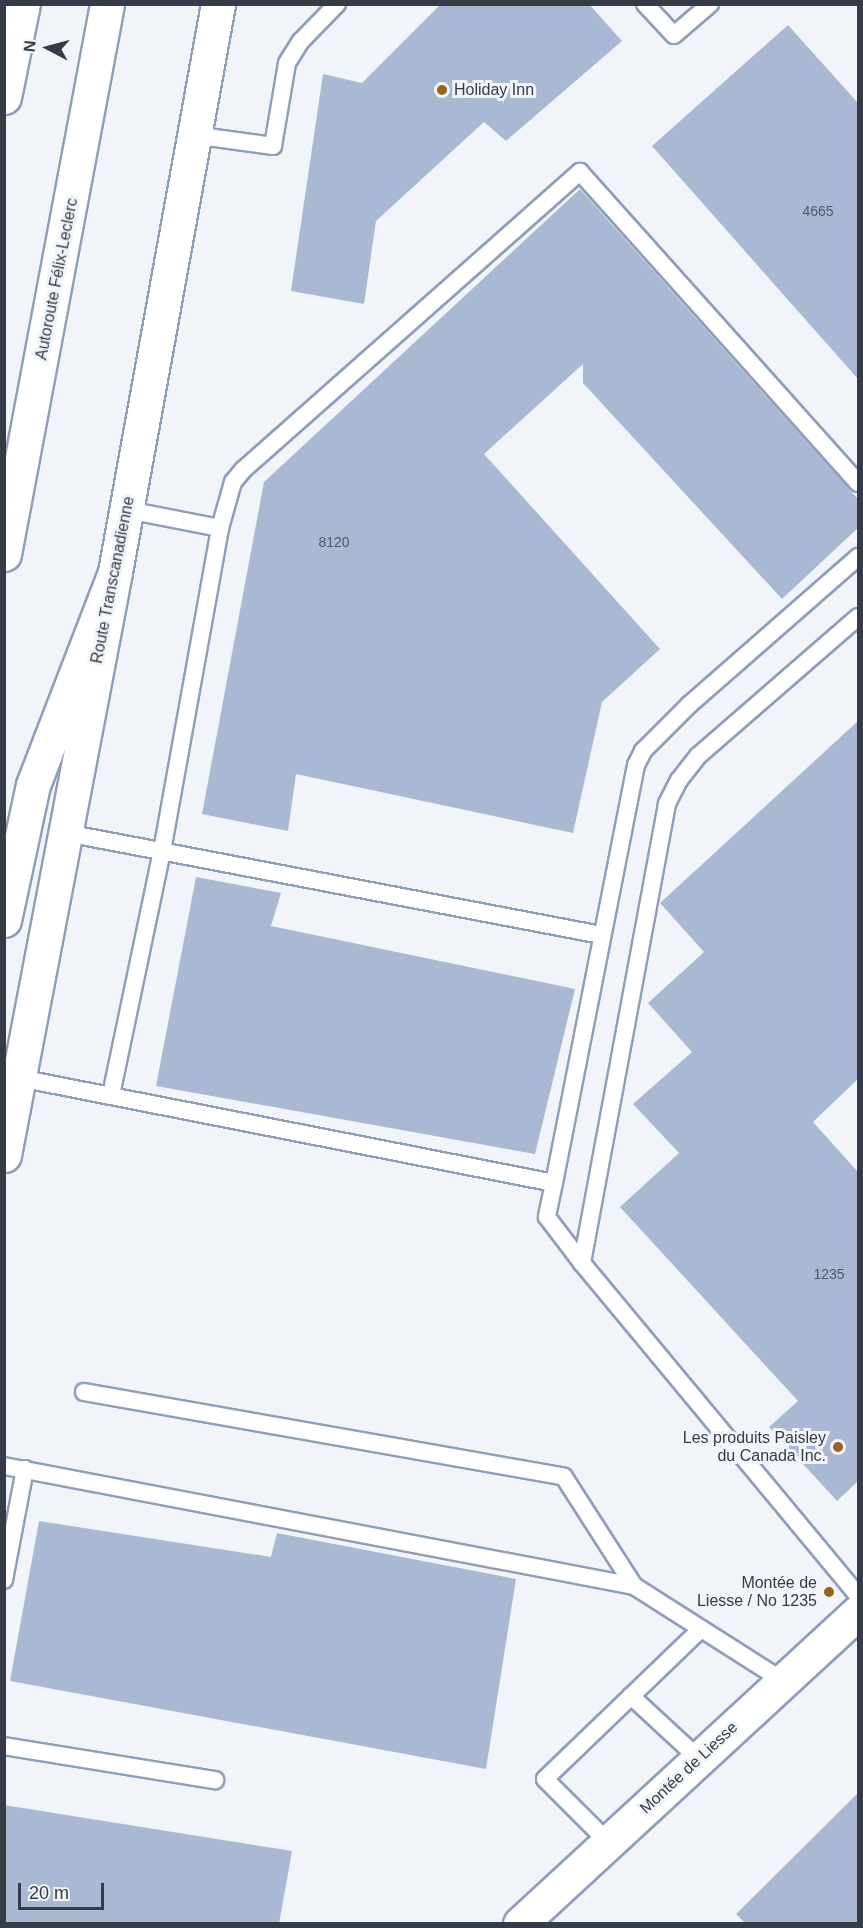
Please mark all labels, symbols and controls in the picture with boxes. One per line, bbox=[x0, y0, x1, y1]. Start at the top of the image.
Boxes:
north arrow bbox=[18, 18, 78, 78]
text: N bbox=[21, 39, 39, 53]
place label: Holiday Inn bbox=[454, 80, 534, 100]
marker: Holiday Inn bbox=[435, 83, 449, 97]
street label: Autoroute Félix-Leclerc bbox=[32, 196, 82, 362]
house number: 4665 bbox=[802, 203, 834, 219]
street label: Route Transcanadienne bbox=[87, 495, 139, 665]
house number: 8120 bbox=[318, 534, 350, 550]
house number: 1235 bbox=[813, 1266, 845, 1282]
place label: Les produits Paisley du Canada Inc. bbox=[683, 1428, 826, 1466]
marker: Les produits Paisley du Canada Inc. bbox=[831, 1440, 845, 1454]
place label: Montée de Liesse / No 1235 bbox=[697, 1573, 817, 1611]
marker: Montée de Liesse / No 1235 bbox=[822, 1585, 836, 1599]
street label: Montée de Liesse bbox=[636, 1718, 742, 1818]
scale bar bbox=[21, 1871, 106, 1909]
text: 20 m bbox=[29, 1883, 69, 1903]

